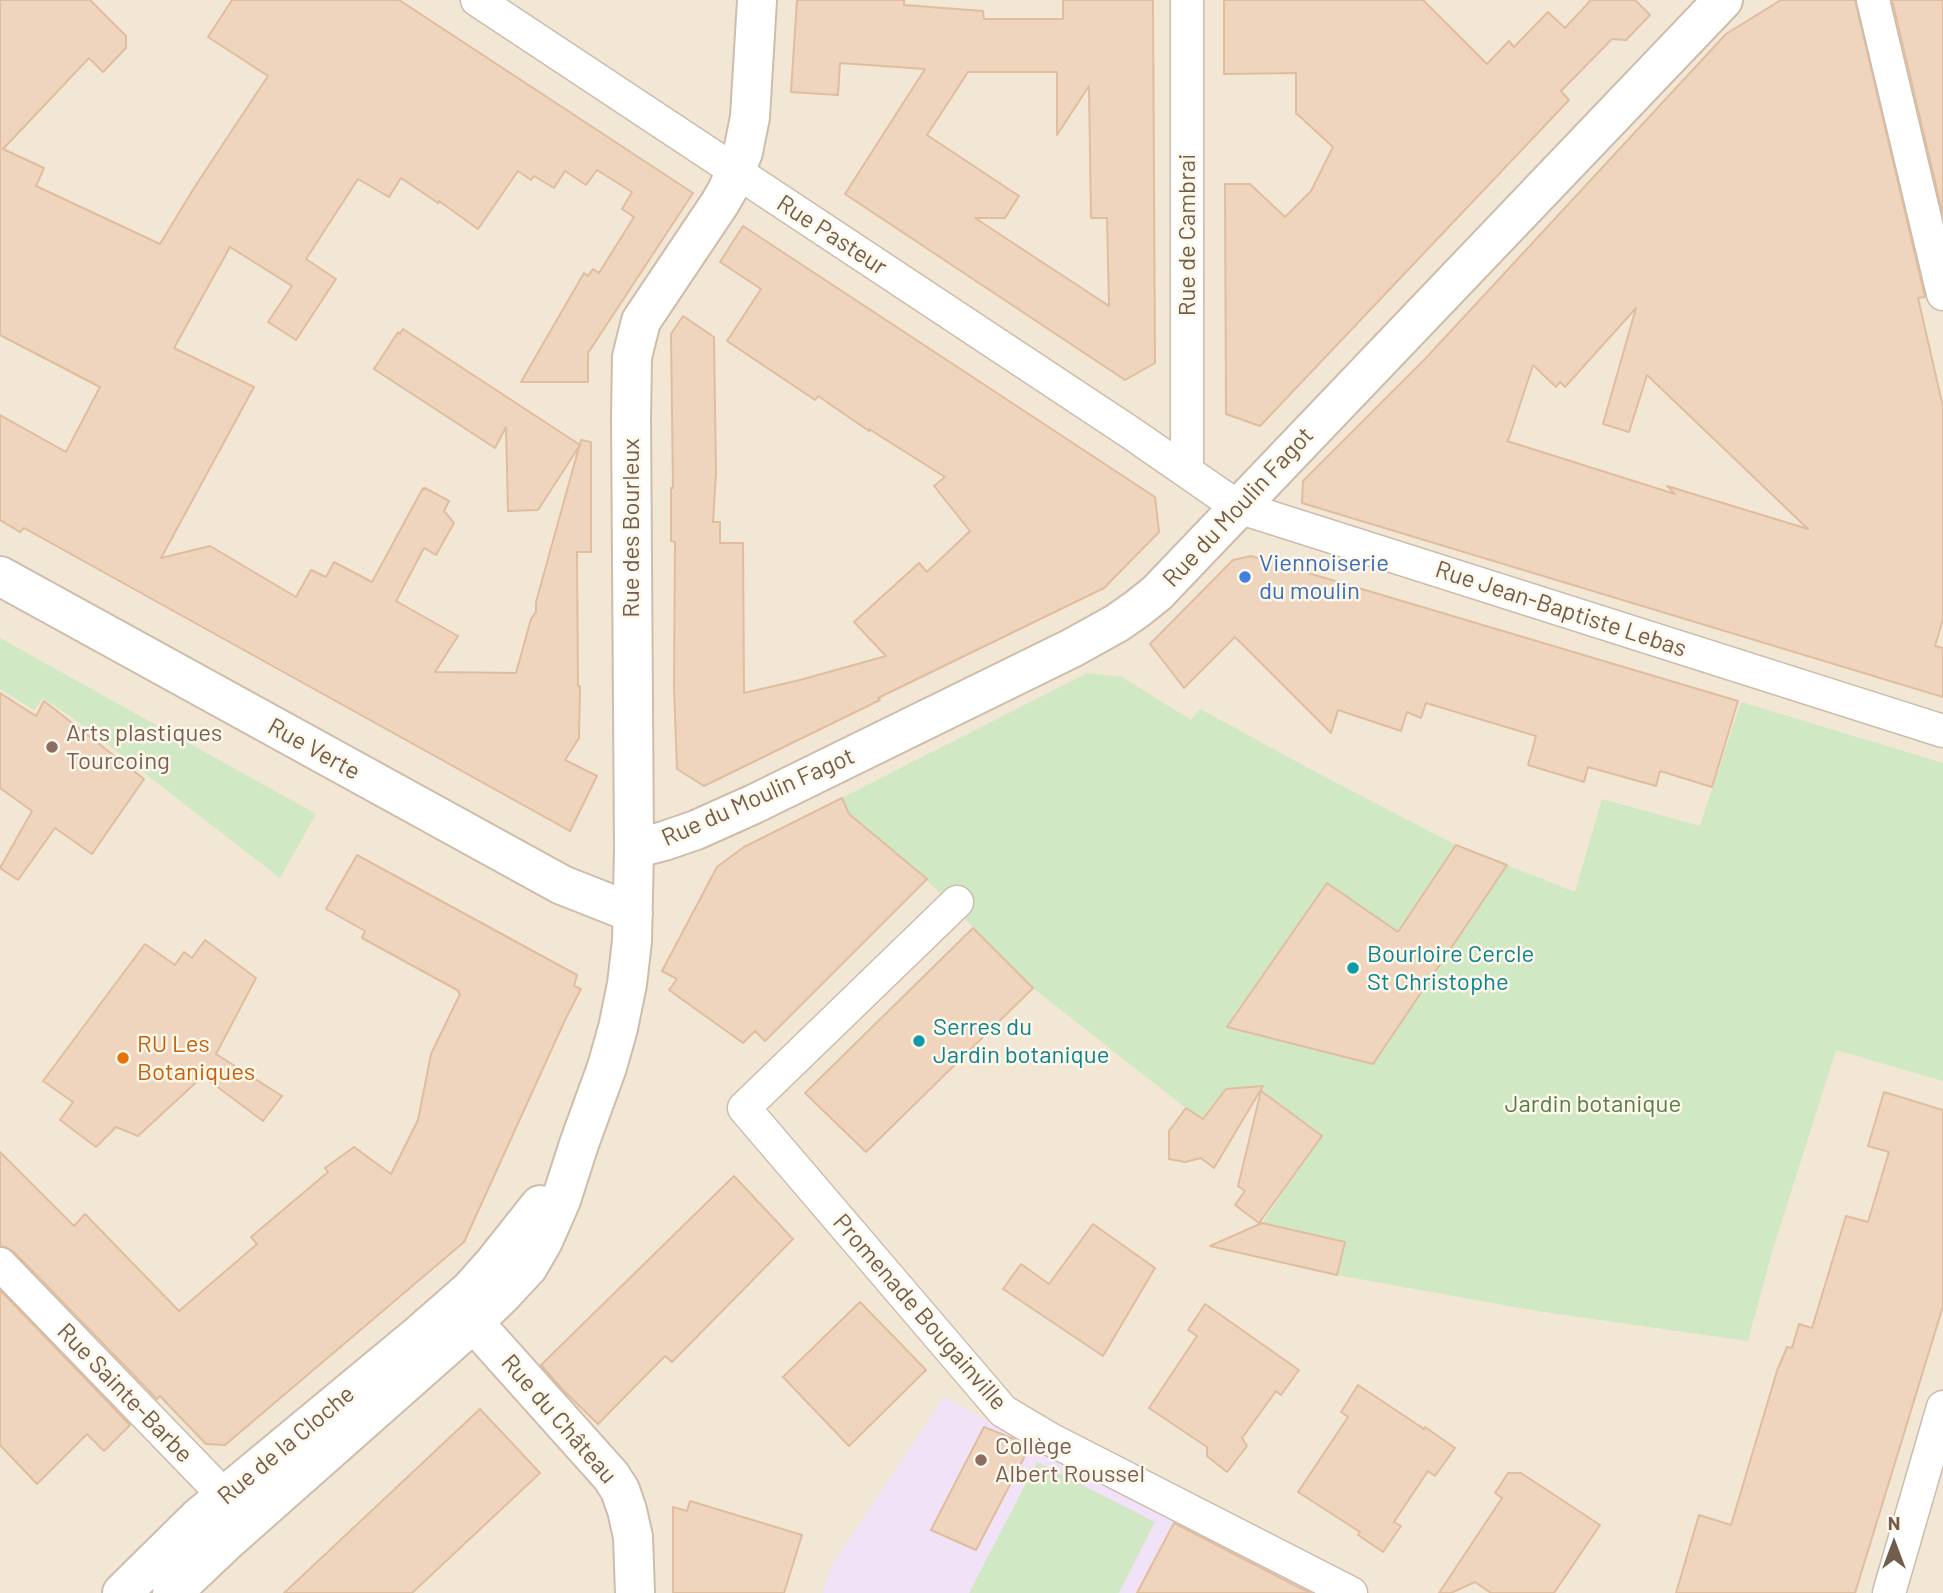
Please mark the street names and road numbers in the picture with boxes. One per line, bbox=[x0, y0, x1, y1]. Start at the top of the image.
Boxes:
street label: Rue de Cambrai bbox=[1173, 154, 1201, 316]
street label: Rue Pasteur bbox=[771, 189, 893, 281]
street label: Rue du Moulin Fagot bbox=[1157, 421, 1319, 593]
street label: Rue des Bourleux bbox=[617, 438, 645, 618]
street label: Rue Jean-Baptiste Lebas bbox=[1432, 555, 1690, 663]
street label: Rue Verte bbox=[263, 712, 365, 786]
street label: Rue du Moulin Fagot bbox=[657, 742, 859, 852]
street label: Promenade Bougainville bbox=[827, 1208, 1013, 1416]
street label: Rue Sainte-Barbe bbox=[51, 1317, 199, 1469]
street label: Rue du Château bbox=[495, 1348, 623, 1490]
street label: Rue de la Cloche bbox=[212, 1379, 360, 1511]

